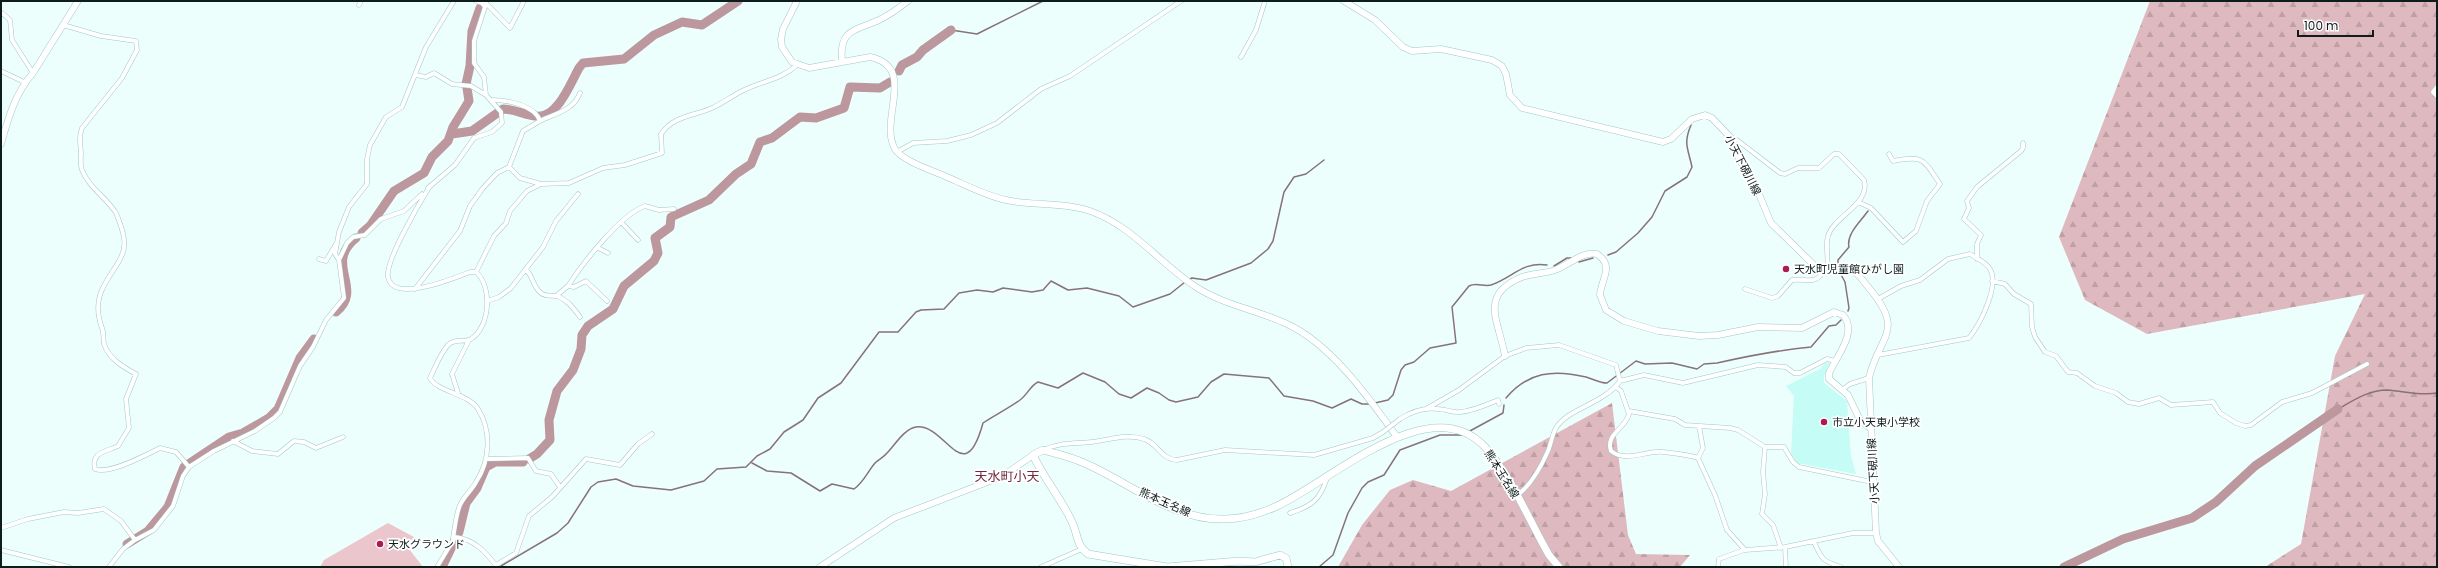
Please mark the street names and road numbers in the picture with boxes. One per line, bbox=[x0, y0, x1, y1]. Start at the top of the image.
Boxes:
street label: 小天下硯川線 bbox=[1721, 132, 1765, 198]
street label: 小天下硯川線 bbox=[1863, 438, 1883, 504]
street label: 熊本玉名線 bbox=[1481, 446, 1523, 502]
street label: 熊本玉名線 bbox=[1137, 484, 1193, 520]

